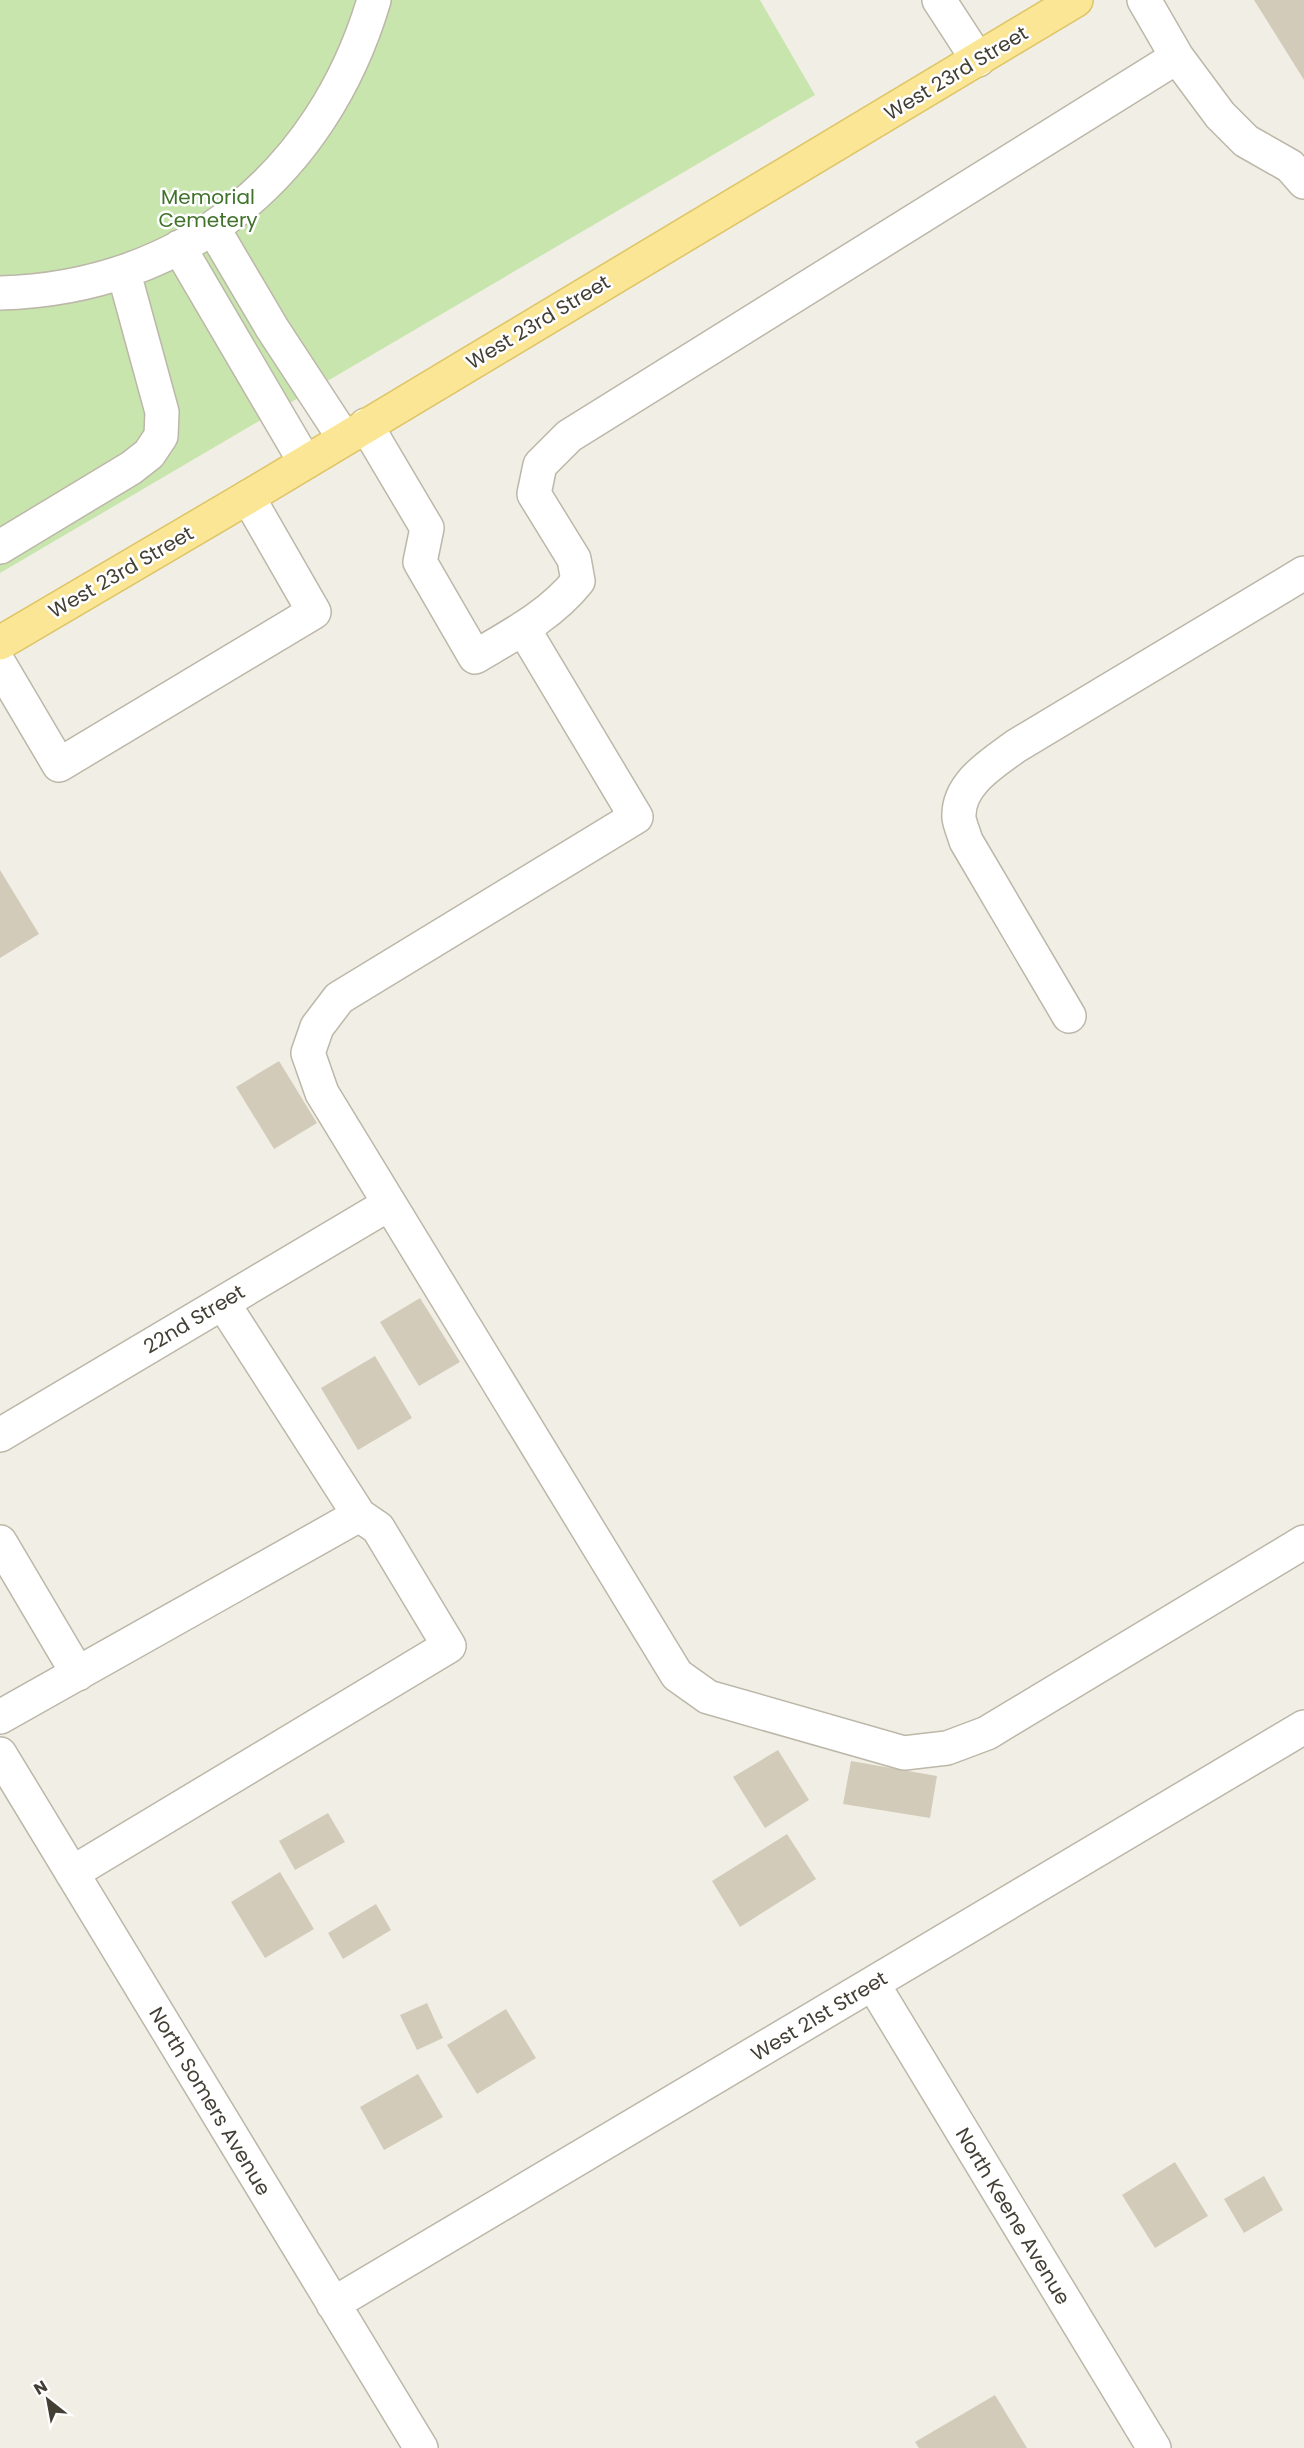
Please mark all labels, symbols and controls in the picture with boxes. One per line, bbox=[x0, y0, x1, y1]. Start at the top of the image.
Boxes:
street label: West 23rd Street bbox=[879, 19, 1033, 127]
park label: Memorial Cemetery bbox=[158, 183, 258, 234]
street label: West 23rd Street bbox=[461, 268, 615, 376]
street label: West 23rd Street bbox=[43, 519, 199, 625]
street label: 22nd Street bbox=[138, 1278, 250, 1360]
street label: West 21st Street bbox=[746, 1964, 892, 2068]
street label: North Somers Avenue bbox=[142, 2001, 278, 2201]
street label: North Keene Avenue bbox=[949, 2122, 1077, 2310]
north arrow bbox=[18, 2370, 78, 2430]
text: N bbox=[29, 2375, 52, 2401]

